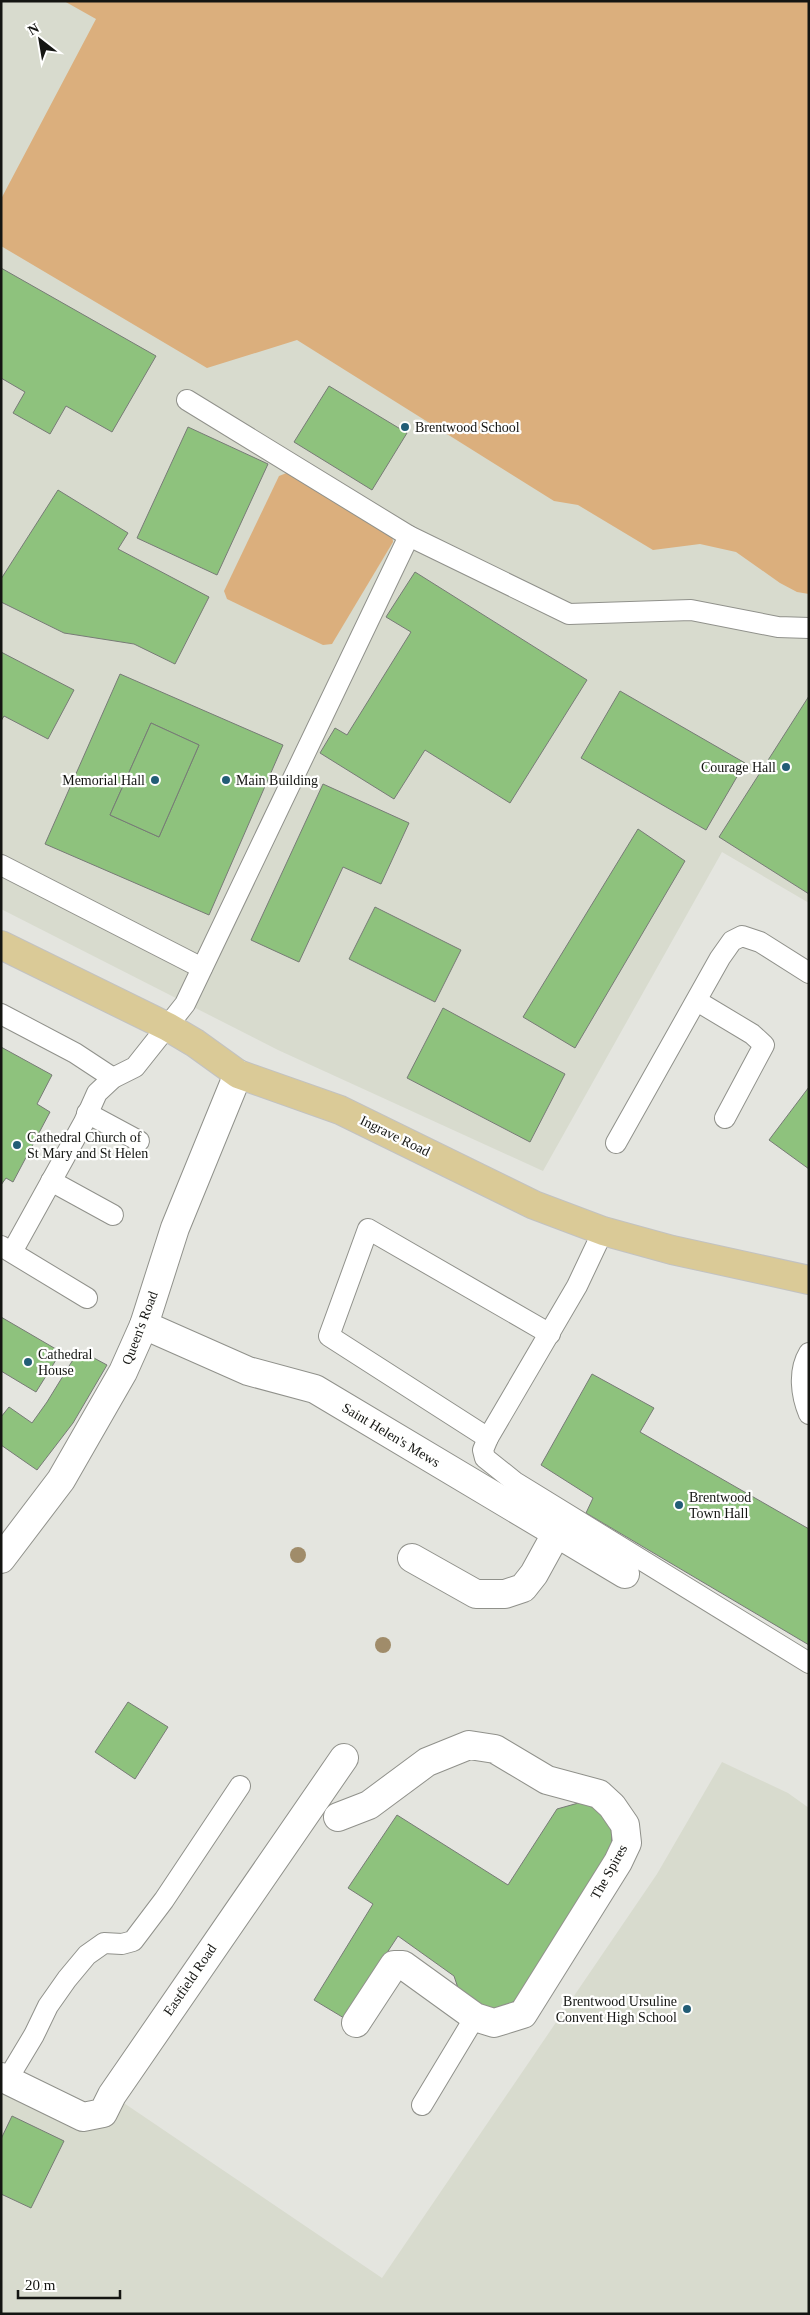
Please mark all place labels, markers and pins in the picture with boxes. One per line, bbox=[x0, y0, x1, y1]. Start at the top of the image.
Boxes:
place label: Brentwood School bbox=[415, 420, 520, 435]
marker: Brentwood School bbox=[399, 421, 411, 433]
place label: Courage Hall bbox=[701, 760, 776, 775]
marker: Courage Hall bbox=[780, 761, 792, 773]
place label: Memorial Hall bbox=[62, 773, 145, 788]
place label: Main Building bbox=[236, 773, 318, 788]
marker: Memorial Hall bbox=[149, 774, 161, 786]
marker: Main Building bbox=[220, 774, 232, 786]
place label: Cathedral Church of St Mary and St Helen bbox=[27, 1130, 148, 1161]
marker: Cathedral Church of St Mary and St Helen bbox=[11, 1139, 23, 1151]
place label: Cathedral House bbox=[38, 1347, 93, 1378]
marker: Cathedral House bbox=[22, 1356, 34, 1368]
place label: Brentwood Town Hall bbox=[689, 1490, 751, 1521]
marker: Brentwood Town Hall bbox=[673, 1499, 685, 1511]
place label: Brentwood Ursuline Convent High School bbox=[556, 1994, 677, 2025]
marker: Brentwood Ursuline Convent High School bbox=[681, 2003, 693, 2015]

